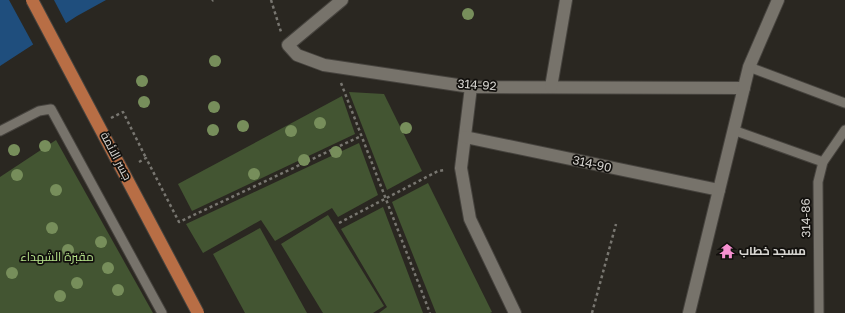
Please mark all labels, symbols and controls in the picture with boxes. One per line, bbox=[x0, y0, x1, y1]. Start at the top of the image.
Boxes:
street label: 314-92 bbox=[457, 76, 497, 93]
street label: جسر الائمة bbox=[97, 129, 135, 182]
street label: 314-90 bbox=[571, 152, 613, 175]
street label: 314-86 bbox=[798, 198, 813, 238]
temple icon: مسجد خطاب bbox=[718, 242, 736, 260]
place label: مسجد خطاب bbox=[739, 243, 806, 258]
park label: مقبرة الشهداء bbox=[20, 249, 94, 264]

